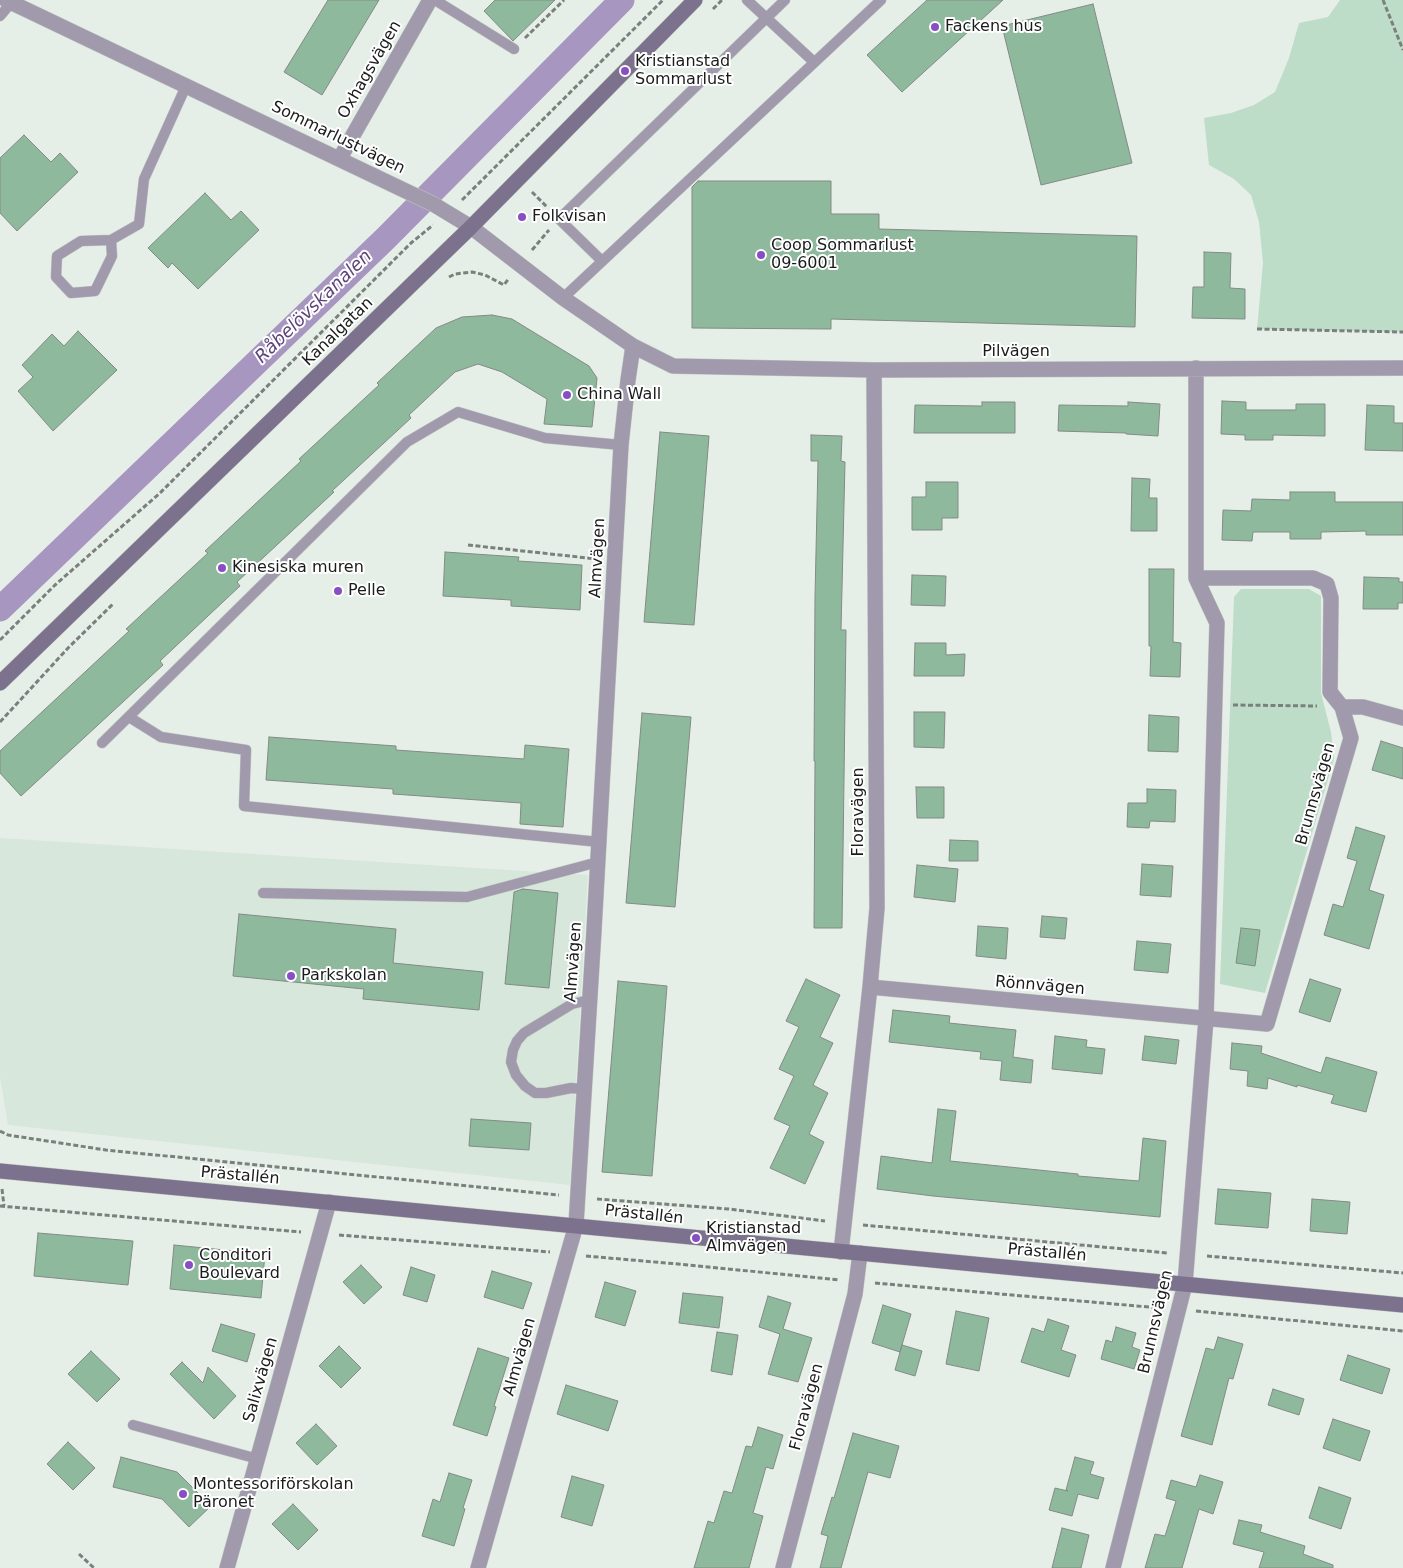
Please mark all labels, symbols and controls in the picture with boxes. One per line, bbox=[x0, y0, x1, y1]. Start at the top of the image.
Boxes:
place label: Fackens hus bbox=[945, 17, 1042, 37]
street label: Oxhagsvägen bbox=[334, 18, 406, 122]
marker: Fackens hus bbox=[929, 21, 941, 33]
place label: Kristianstad Sommarlust bbox=[635, 52, 732, 90]
marker: Kristianstad Sommarlust bbox=[619, 65, 631, 77]
street label: Sommarlustvägen bbox=[268, 97, 408, 179]
place label: Folkvisan bbox=[532, 207, 606, 227]
marker: Folkvisan bbox=[516, 211, 528, 223]
place label: Coop Sommarlust 09-6001 bbox=[771, 236, 914, 274]
water label: Råbelövskanalen bbox=[251, 246, 377, 368]
marker: Coop Sommarlust 09-6001 bbox=[755, 249, 767, 261]
street label: Kanalgatan bbox=[299, 294, 377, 370]
street label: Pilvägen bbox=[982, 342, 1050, 362]
place label: China Wall bbox=[577, 385, 661, 405]
marker: China Wall bbox=[561, 389, 573, 401]
street label: Almvägen bbox=[586, 517, 610, 599]
place label: Kinesiska muren bbox=[232, 558, 364, 578]
marker: Kinesiska muren bbox=[216, 562, 228, 574]
place label: Pelle bbox=[348, 581, 386, 601]
marker: Pelle bbox=[332, 585, 344, 597]
street label: Brunnsvägen bbox=[1292, 741, 1340, 847]
street label: Floravägen bbox=[849, 767, 869, 857]
street label: Almvägen bbox=[562, 921, 586, 1003]
place label: Parkskolan bbox=[301, 966, 387, 986]
marker: Parkskolan bbox=[285, 970, 297, 982]
street label: Rönnvägen bbox=[994, 973, 1086, 999]
street label: Prästallén bbox=[200, 1163, 280, 1189]
street label: Prästallén bbox=[604, 1201, 684, 1229]
place label: Kristianstad Almvägen bbox=[706, 1219, 801, 1257]
marker: Kristianstad Almvägen bbox=[690, 1232, 702, 1244]
street label: Prästallén bbox=[1007, 1240, 1087, 1266]
place label: Conditori Boulevard bbox=[199, 1246, 280, 1284]
marker: Conditori Boulevard bbox=[183, 1259, 195, 1271]
street label: Brunnsvägen bbox=[1135, 1268, 1177, 1376]
street label: Almvägen bbox=[500, 1316, 540, 1398]
street label: Salixvägen bbox=[240, 1335, 282, 1425]
street label: Floravägen bbox=[786, 1361, 828, 1453]
place label: Montessoriförskolan Päronet bbox=[193, 1475, 354, 1513]
marker: Montessoriförskolan Päronet bbox=[177, 1488, 189, 1500]

